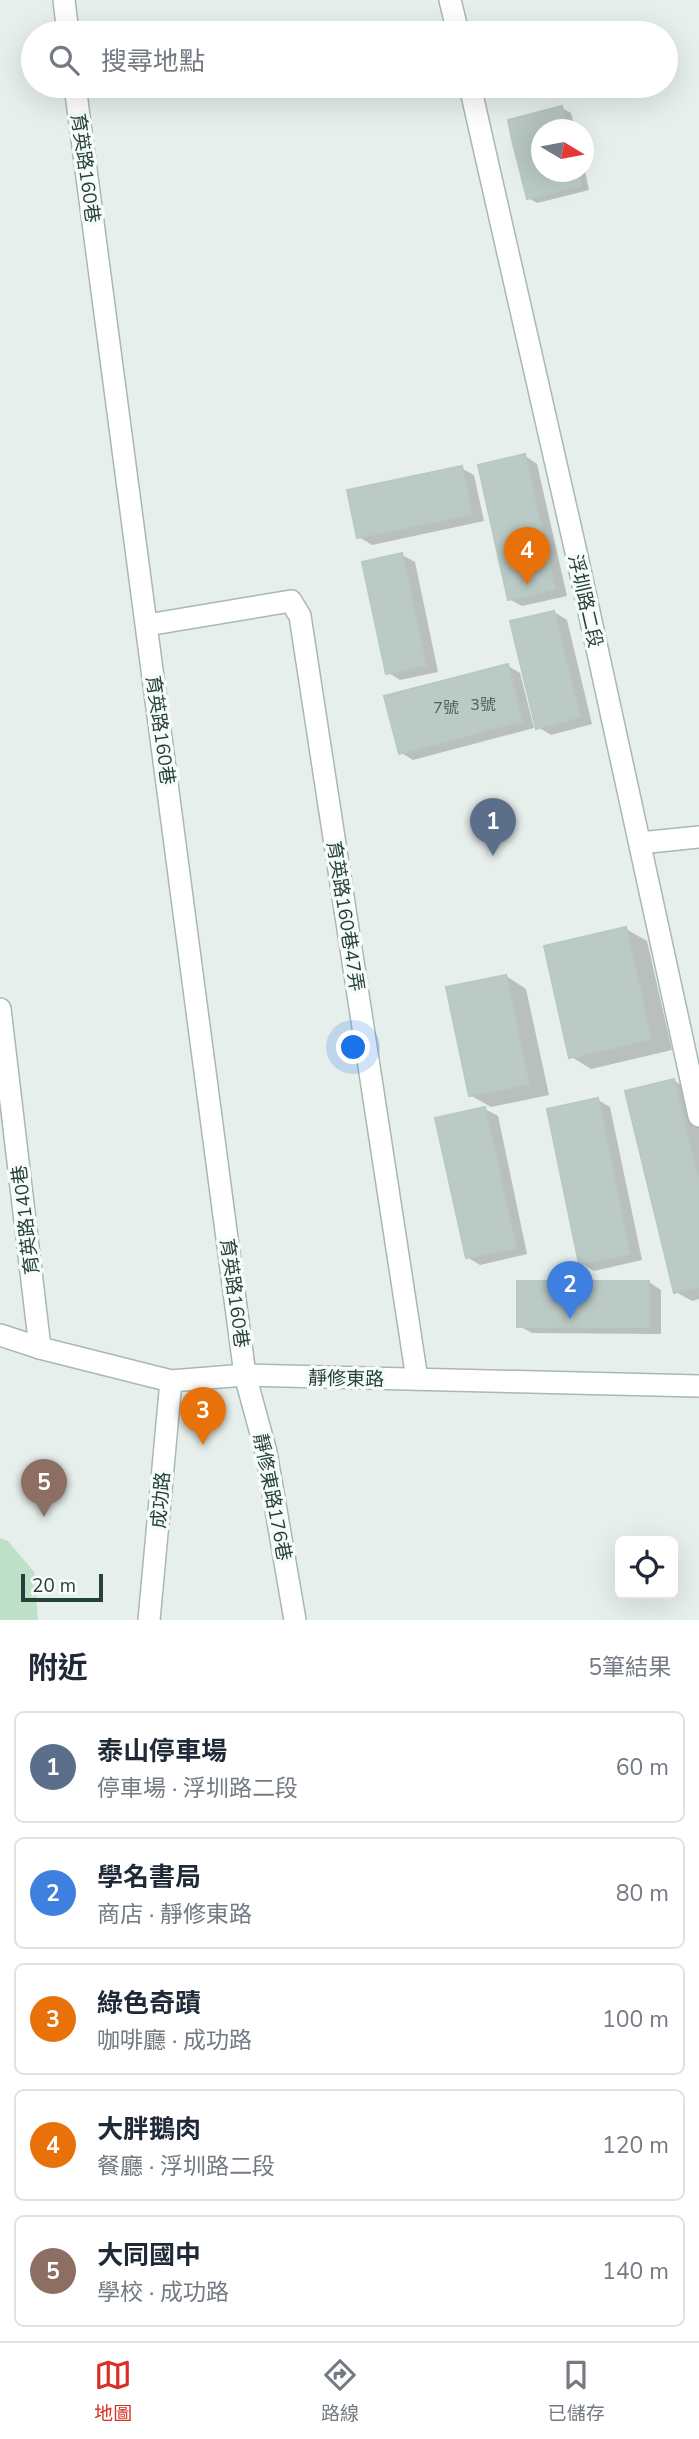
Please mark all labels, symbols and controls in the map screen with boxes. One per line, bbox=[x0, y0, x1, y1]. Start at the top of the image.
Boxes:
search box bbox=[21, 21, 678, 98]
icon: search bbox=[45, 41, 83, 79]
text: 搜尋地點 bbox=[101, 44, 205, 79]
street label: 育英路160巷 bbox=[64, 112, 106, 225]
north arrow bbox=[531, 119, 594, 182]
pin: 4 bbox=[504, 527, 550, 585]
street label: 浮圳路二段 bbox=[562, 552, 608, 650]
street label: 育英路160巷 bbox=[139, 674, 181, 787]
house number: 3號 bbox=[470, 694, 496, 716]
house number: 7號 bbox=[433, 697, 459, 719]
pin: 1 bbox=[470, 798, 516, 856]
street label: 育英路160巷47弄 bbox=[320, 839, 370, 993]
your location bbox=[336, 1030, 370, 1064]
street label: 育英路140巷 bbox=[6, 1164, 46, 1276]
street label: 育英路160巷 bbox=[213, 1237, 255, 1350]
pin: 2 bbox=[547, 1261, 593, 1319]
street label: 靜修東路 bbox=[308, 1365, 384, 1393]
pin: 3 bbox=[180, 1387, 226, 1445]
street label: 靜修東路176巷 bbox=[247, 1431, 297, 1563]
pin: 5 bbox=[21, 1459, 67, 1517]
street label: 成功路 bbox=[146, 1471, 176, 1530]
map controls bbox=[615, 1536, 678, 1599]
button: locate bbox=[615, 1536, 678, 1599]
scale bar bbox=[21, 1571, 103, 1603]
text: 20 m bbox=[32, 1573, 76, 1599]
text: 附近 bbox=[28, 1648, 88, 1689]
text: 5筆結果 bbox=[588, 1652, 671, 1683]
text: 泰山停車場 bbox=[97, 1734, 227, 1769]
text: 1 bbox=[46, 1752, 60, 1783]
text: 60 m bbox=[616, 1752, 669, 1783]
text: 停車場 · 浮圳路二段 bbox=[97, 1773, 298, 1804]
text: 學名書局 bbox=[97, 1860, 201, 1895]
text: 2 bbox=[46, 1878, 60, 1909]
text: 80 m bbox=[616, 1878, 669, 1909]
text: 商店 · 靜修東路 bbox=[97, 1899, 252, 1930]
text: 綠色奇蹟 bbox=[97, 1986, 201, 2021]
text: 3 bbox=[46, 2004, 60, 2035]
text: 100 m bbox=[602, 2004, 669, 2035]
text: 咖啡廳 · 成功路 bbox=[97, 2025, 252, 2056]
text: 大胖鵝肉 bbox=[97, 2112, 201, 2147]
text: 4 bbox=[46, 2130, 60, 2161]
text: 120 m bbox=[602, 2130, 669, 2161]
text: 餐廳 · 浮圳路二段 bbox=[97, 2151, 275, 2182]
text: 大同國中 bbox=[97, 2238, 201, 2273]
text: 5 bbox=[46, 2256, 60, 2287]
text: 140 m bbox=[602, 2256, 669, 2287]
text: 學校 · 成功路 bbox=[97, 2277, 229, 2308]
tab: 地圖 bbox=[94, 2356, 132, 2427]
tab: 路線 bbox=[321, 2356, 359, 2427]
tab: 已儲存 bbox=[548, 2356, 605, 2427]

